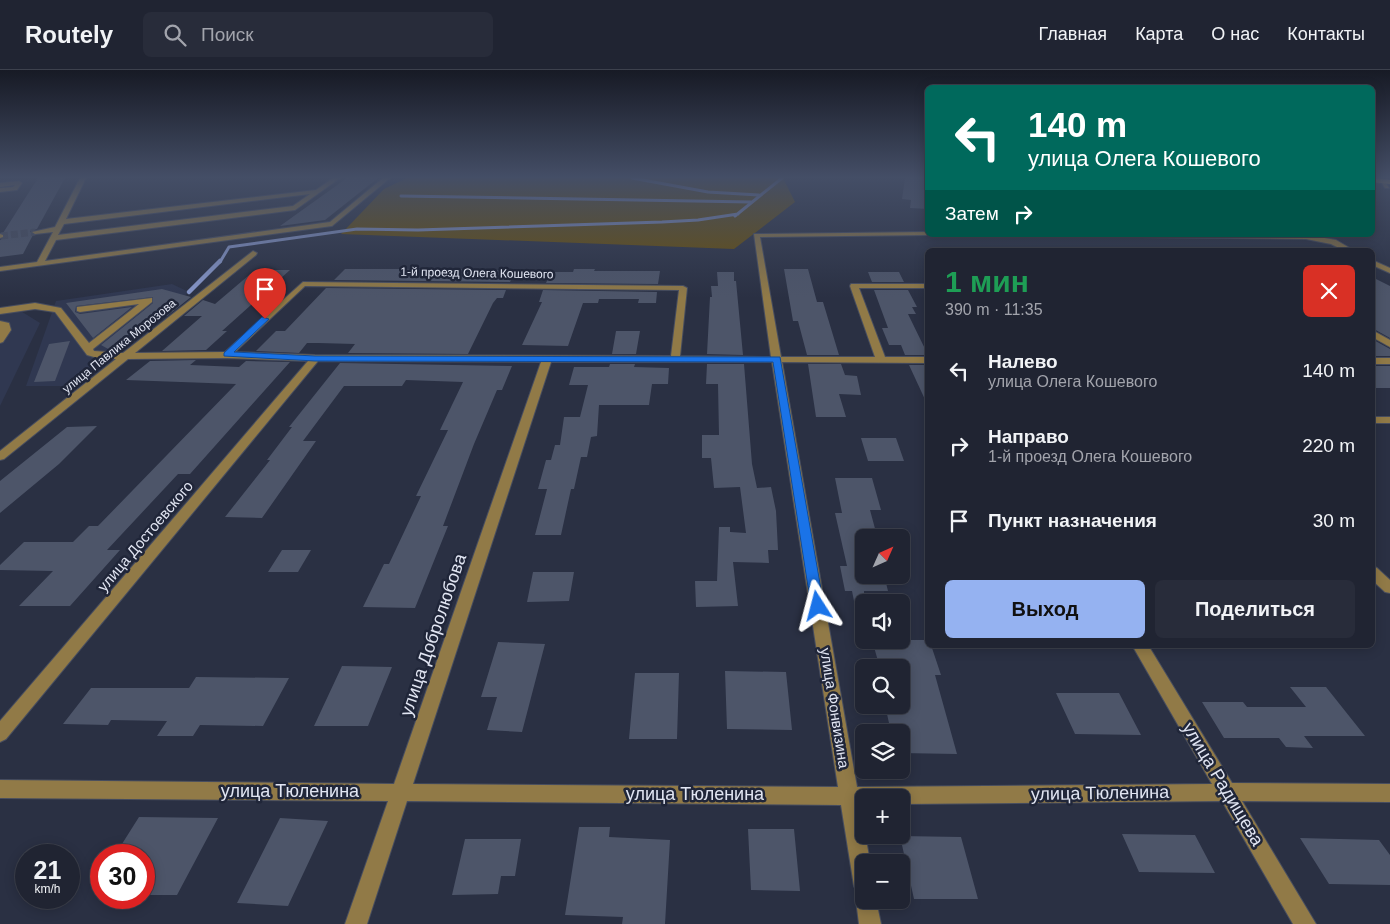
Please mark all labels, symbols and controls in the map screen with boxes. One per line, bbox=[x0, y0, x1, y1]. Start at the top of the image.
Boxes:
search box bbox=[143, 12, 493, 57]
text: Routely bbox=[25, 21, 113, 48]
icon: search bbox=[161, 21, 189, 49]
text: Поиск bbox=[201, 24, 254, 45]
text: Главная bbox=[1039, 24, 1107, 44]
text: Карта bbox=[1135, 24, 1183, 44]
text: О нас bbox=[1211, 24, 1259, 44]
text: Контакты bbox=[1287, 24, 1365, 44]
icon: left bbox=[945, 105, 1010, 170]
text: 140 m bbox=[1028, 105, 1127, 144]
text: улица Олега Кошевого bbox=[1028, 146, 1261, 171]
icon: right bbox=[1009, 200, 1037, 228]
text: Затем bbox=[945, 203, 999, 224]
street label: 1-й проезд Олега Кошевого bbox=[400, 265, 554, 281]
text: 1 мин bbox=[945, 265, 1029, 298]
button: close bbox=[1303, 265, 1355, 317]
pin bbox=[244, 268, 286, 319]
icon: arrive bbox=[251, 275, 279, 303]
street label: улица Павлика Морозова bbox=[59, 296, 179, 396]
text: 390 m · 11:35 bbox=[945, 301, 1043, 318]
text: Налево bbox=[988, 351, 1058, 372]
icon: left bbox=[945, 357, 973, 385]
text: 140 m bbox=[1302, 360, 1355, 381]
text: улица Олега Кошевого bbox=[988, 373, 1157, 390]
text: Направо bbox=[988, 426, 1069, 447]
icon: right bbox=[945, 432, 973, 460]
text: 220 m bbox=[1302, 435, 1355, 456]
text: 1-й проезд Олега Кошевого bbox=[988, 448, 1192, 465]
street label: улица Достоевского bbox=[94, 477, 196, 595]
icon: arrive bbox=[945, 507, 973, 535]
text: Пункт назначения bbox=[988, 510, 1157, 531]
text: 30 m bbox=[1313, 510, 1355, 531]
north arrow bbox=[855, 529, 910, 584]
map controls bbox=[855, 529, 910, 909]
street label: улица Добролюбова bbox=[396, 550, 471, 719]
position arrow bbox=[791, 579, 843, 631]
button: Выход bbox=[945, 580, 1145, 638]
button: Поделиться bbox=[1155, 580, 1355, 638]
button: sound bbox=[855, 594, 910, 649]
street label: улица Фонвизина bbox=[817, 647, 853, 770]
button: search bbox=[855, 659, 910, 714]
street label: улица Радищева bbox=[1178, 719, 1268, 850]
button: layers bbox=[855, 724, 910, 779]
street label: улица Тюленина bbox=[221, 781, 360, 801]
street label: улица Тюленина bbox=[1031, 782, 1170, 804]
street label: улица Тюленина bbox=[626, 784, 765, 804]
button: + bbox=[855, 789, 910, 844]
speed limit sign: 30 bbox=[90, 844, 155, 909]
button: − bbox=[855, 854, 910, 909]
text: 21 bbox=[34, 856, 61, 884]
text: km/h bbox=[34, 882, 61, 896]

